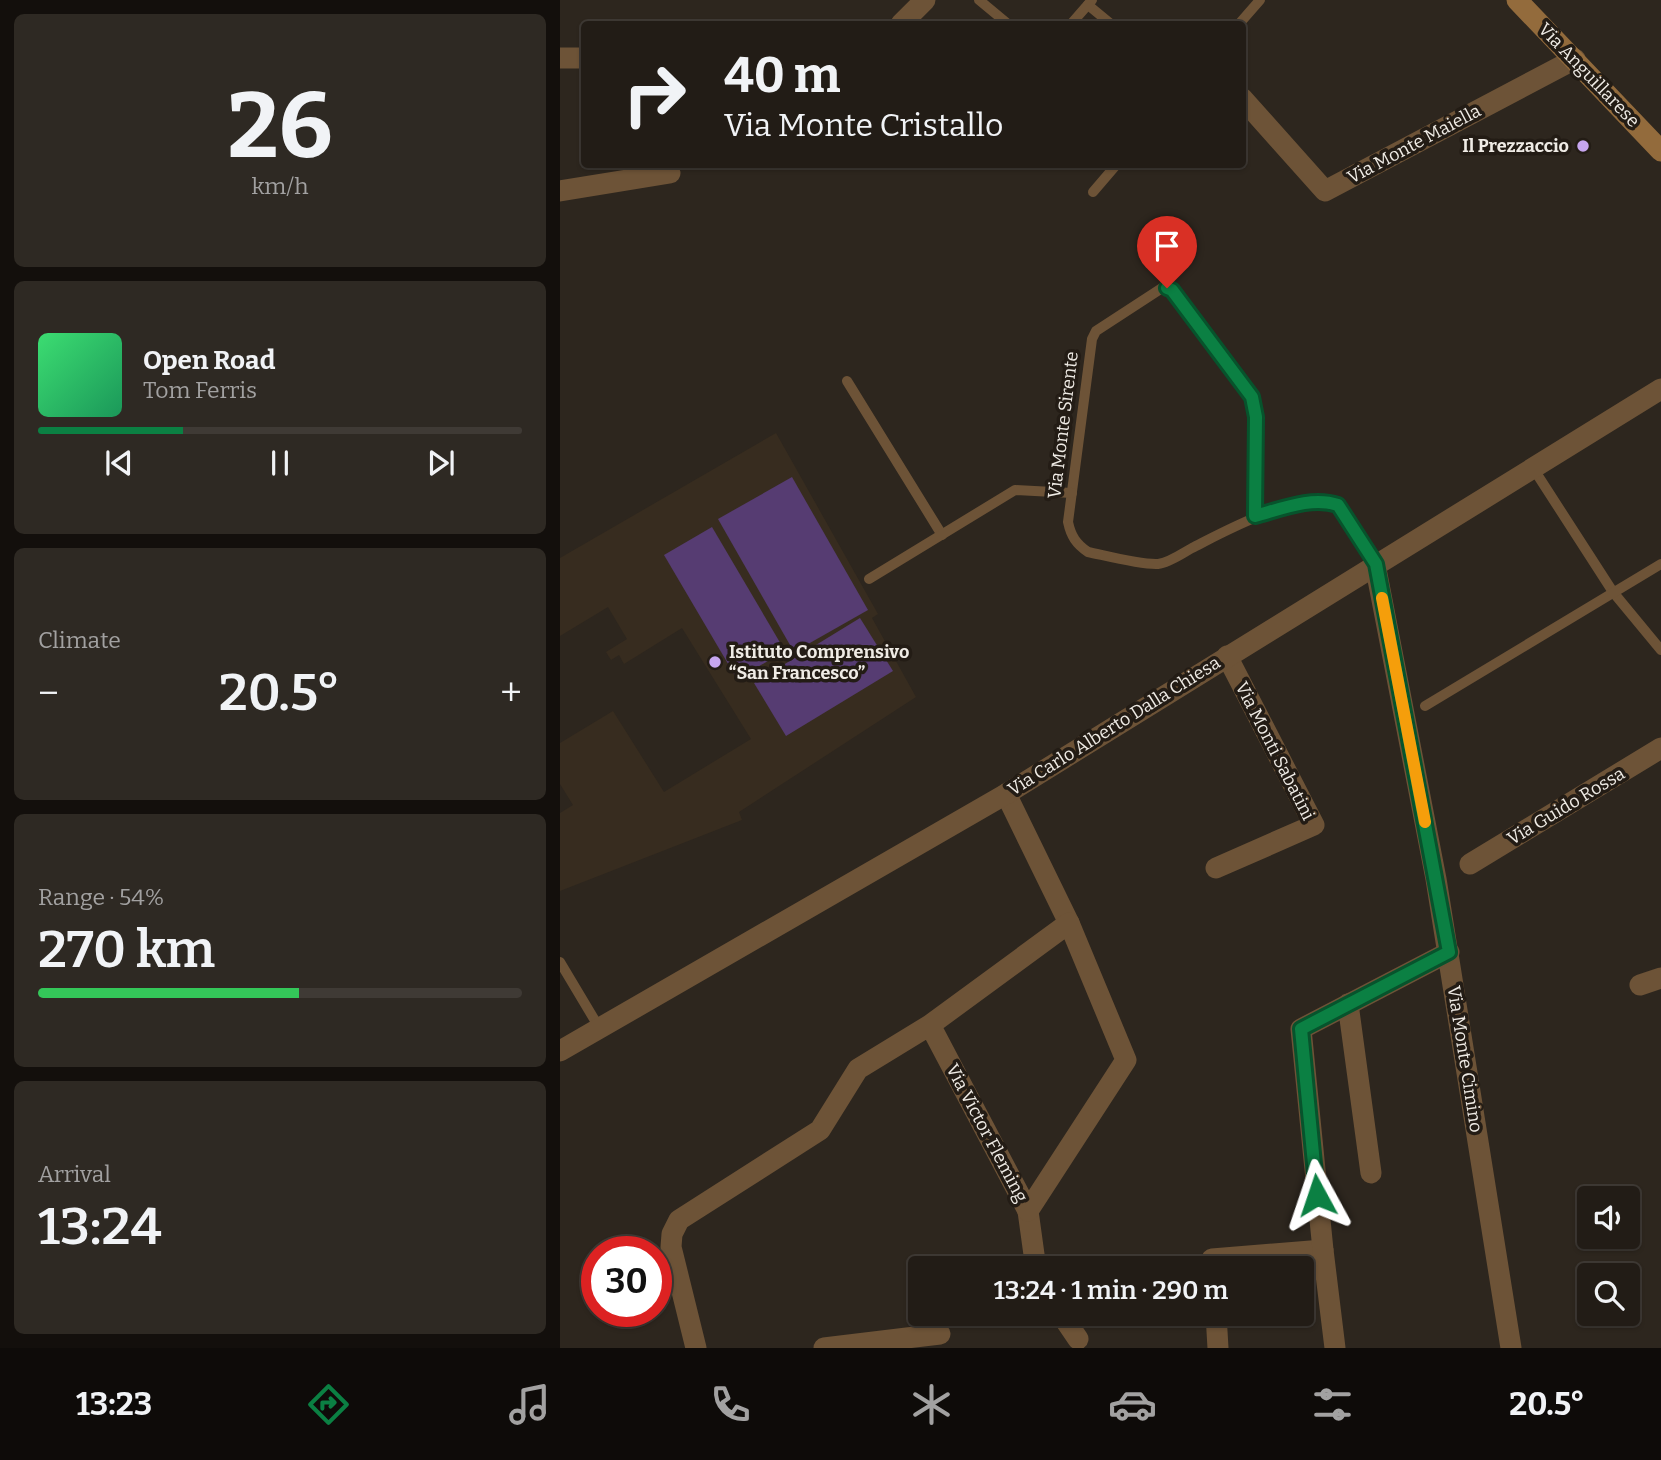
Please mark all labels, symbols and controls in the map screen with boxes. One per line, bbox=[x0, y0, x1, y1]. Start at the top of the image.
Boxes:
street label: Via Anguillarese bbox=[1534, 18, 1644, 132]
text: 40 m bbox=[724, 46, 841, 105]
icon: right bbox=[609, 49, 700, 140]
text: 26 bbox=[227, 72, 333, 181]
street label: Via Monte Maiella bbox=[1343, 99, 1485, 189]
text: Via Monte Cristallo bbox=[724, 106, 1003, 144]
place label: Il Prezzaccio bbox=[1462, 135, 1569, 157]
marker: Il Prezzaccio bbox=[1575, 138, 1591, 154]
text: km/h bbox=[252, 172, 308, 200]
pin bbox=[1137, 216, 1197, 288]
icon: arrive bbox=[1148, 227, 1186, 265]
text: Open Road bbox=[143, 345, 275, 376]
street label: Via Monte Sirente bbox=[1043, 350, 1083, 500]
text: Tom Ferris bbox=[143, 376, 257, 404]
icon: previous bbox=[100, 444, 138, 482]
icon: pause bbox=[261, 444, 299, 482]
icon: next bbox=[422, 444, 460, 482]
text: Climate bbox=[38, 626, 121, 654]
place label: Istituto Comprensivo “San Francesco” bbox=[729, 641, 909, 684]
street label: Via Carlo Alberto Dalla Chiesa bbox=[1004, 651, 1224, 801]
marker: Istituto Comprensivo “San Francesco” bbox=[707, 654, 723, 670]
text: 20.5° bbox=[219, 661, 341, 724]
text: − bbox=[38, 670, 59, 716]
text: + bbox=[500, 670, 522, 716]
street label: Via Monti Sabatini bbox=[1231, 678, 1319, 824]
street label: Via Guido Rossa bbox=[1503, 762, 1629, 850]
text: Range · 54% bbox=[38, 883, 164, 911]
text: 270 km bbox=[38, 918, 215, 981]
street label: Via Monte Cimino bbox=[1443, 984, 1487, 1134]
street label: Via Victor Fleming bbox=[941, 1060, 1033, 1206]
position arrow bbox=[1280, 1158, 1354, 1232]
text: Arrival bbox=[38, 1160, 111, 1188]
map controls bbox=[1577, 1186, 1640, 1326]
button: sound bbox=[1577, 1186, 1640, 1249]
text: 13:24 bbox=[38, 1195, 162, 1258]
speed limit sign: 30 bbox=[581, 1236, 672, 1327]
button: search bbox=[1577, 1263, 1640, 1326]
text: 13:24 · 1 min · 290 m bbox=[994, 1275, 1228, 1306]
icon: directions bbox=[304, 1380, 353, 1429]
icon: music bbox=[505, 1380, 554, 1429]
icon: phone bbox=[706, 1380, 755, 1429]
icon: climate bbox=[907, 1380, 956, 1429]
icon: car bbox=[1108, 1380, 1157, 1429]
icon: filters bbox=[1308, 1380, 1357, 1429]
text: 13:23 bbox=[76, 1385, 152, 1423]
text: 20.5° bbox=[1509, 1385, 1585, 1423]

